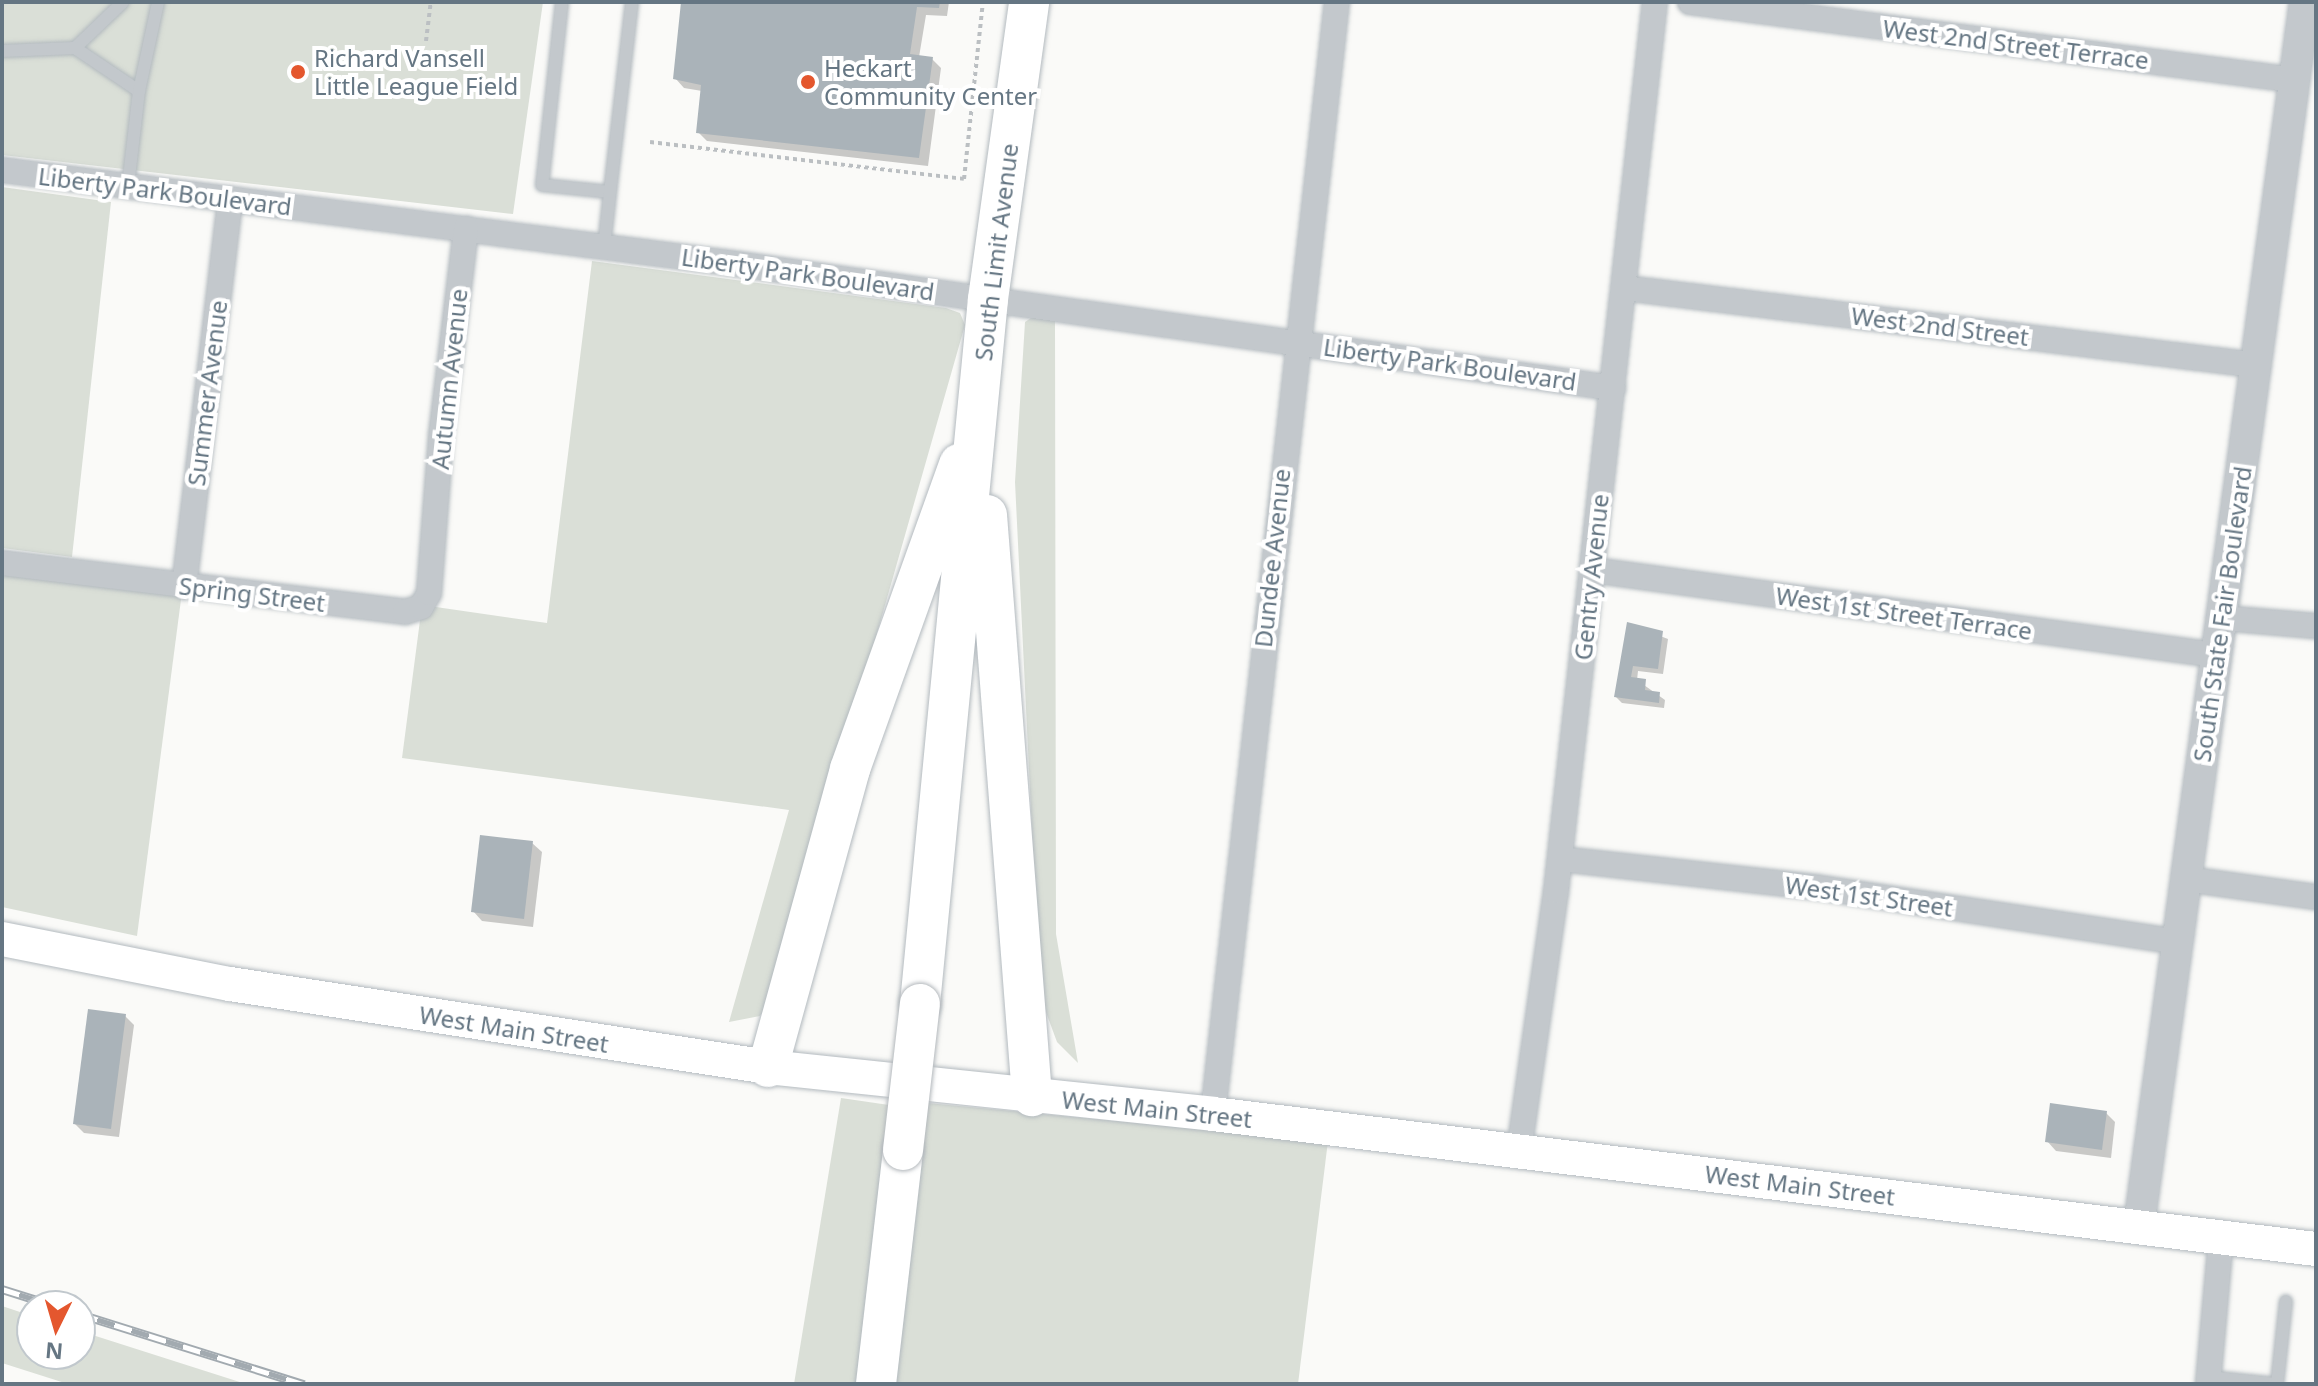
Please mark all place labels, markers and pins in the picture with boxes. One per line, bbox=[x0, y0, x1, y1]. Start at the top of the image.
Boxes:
place label: Richard Vansell Little League Field bbox=[314, 44, 518, 100]
place label: Heckart Community Center bbox=[824, 54, 1037, 110]
marker: Richard Vansell Little League Field bbox=[289, 63, 307, 81]
marker: Heckart Community Center bbox=[799, 73, 817, 91]

